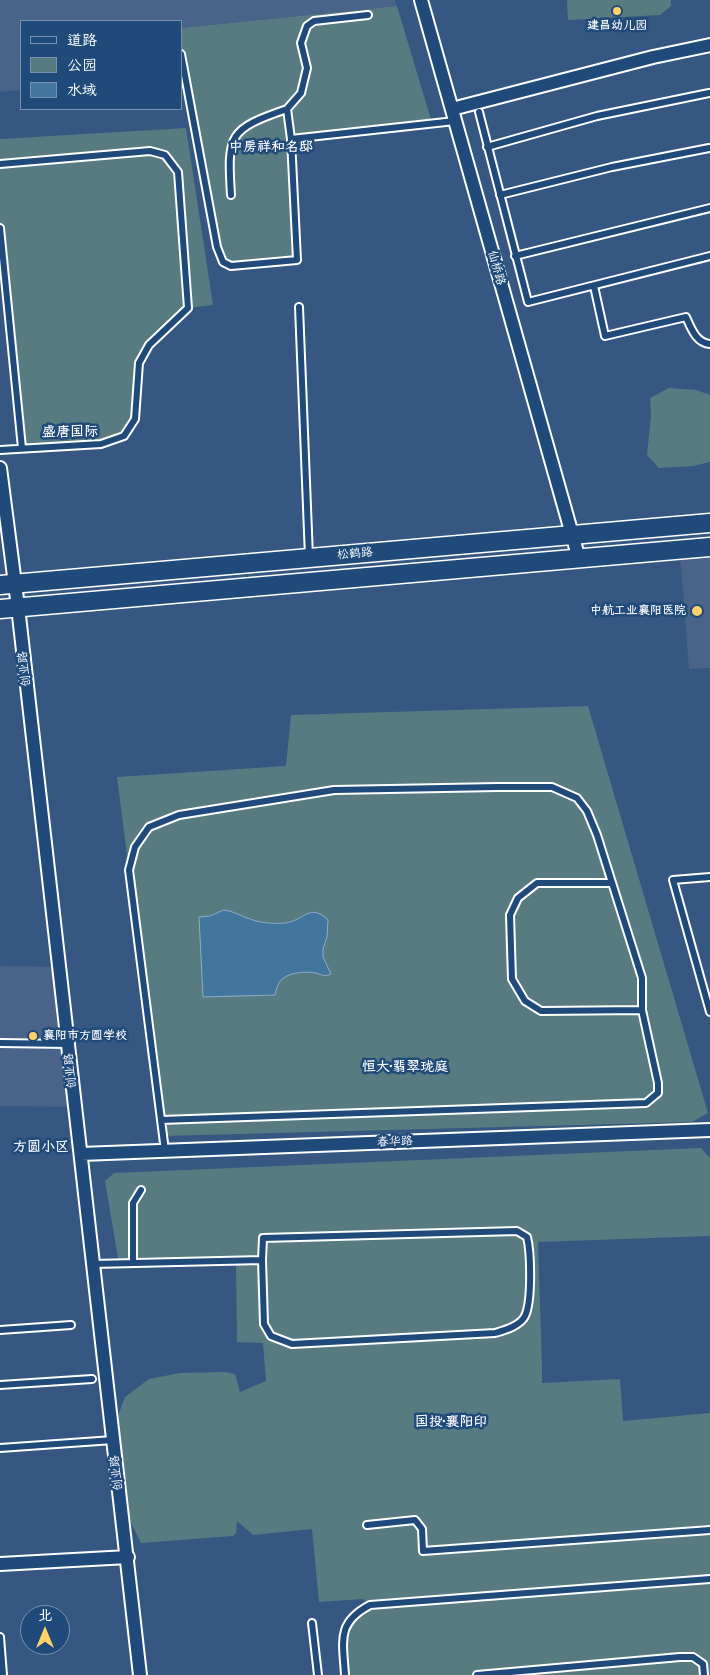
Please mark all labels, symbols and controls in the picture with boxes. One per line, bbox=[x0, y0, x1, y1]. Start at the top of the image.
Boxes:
marker: 建昌幼儿园 bbox=[611, 5, 623, 17]
place label: 建昌幼儿园 bbox=[587, 19, 647, 33]
legend bbox=[20, 20, 182, 110]
text: 道路 bbox=[67, 31, 97, 50]
text: 公园 bbox=[67, 56, 97, 75]
text: 水域 bbox=[67, 81, 97, 100]
district label: 中房祥和名邸 bbox=[229, 139, 313, 155]
street label: 仙桥路 bbox=[484, 249, 508, 287]
district label: 盛唐国际 bbox=[42, 424, 98, 440]
street label: 松鹤路 bbox=[336, 545, 374, 563]
place label: 中航工业襄阳医院 bbox=[590, 604, 686, 618]
marker: 中航工业襄阳医院 bbox=[690, 604, 704, 618]
street label: 创业路 bbox=[16, 650, 34, 688]
place label: 襄阳市方圆学校 bbox=[43, 1029, 127, 1043]
marker: 襄阳市方圆学校 bbox=[27, 1030, 39, 1042]
street label: 创业路 bbox=[62, 1052, 80, 1090]
district label: 恒大·翡翠珑庭 bbox=[362, 1059, 448, 1075]
street label: 春华路 bbox=[377, 1134, 413, 1150]
district label: 方圆小区 bbox=[13, 1139, 69, 1155]
district label: 国投·襄阳印 bbox=[415, 1414, 487, 1430]
street label: 创业路 bbox=[108, 1454, 126, 1492]
north arrow bbox=[20, 1605, 70, 1655]
text: 北 bbox=[38, 1607, 52, 1624]

